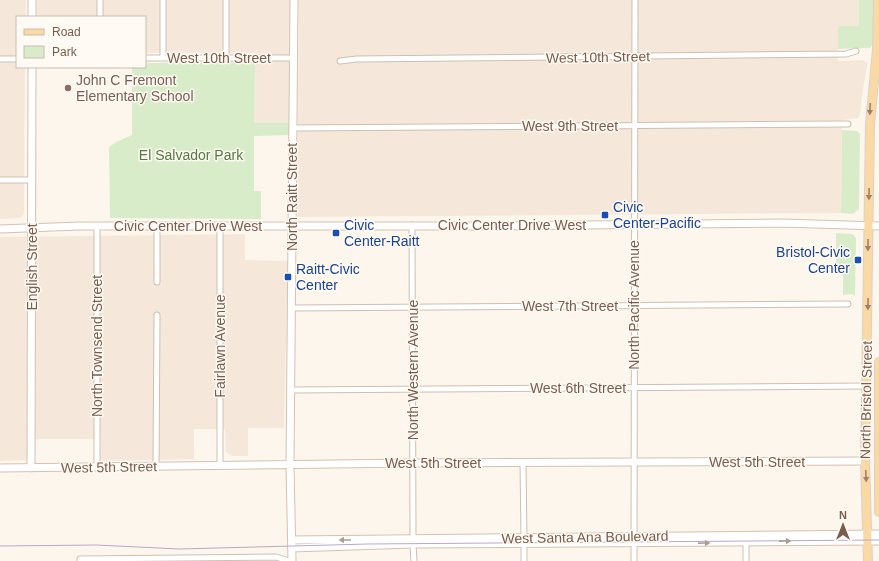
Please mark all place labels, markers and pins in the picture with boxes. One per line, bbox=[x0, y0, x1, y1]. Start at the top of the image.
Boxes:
place label: John C Fremont Elementary School bbox=[76, 72, 194, 104]
marker: John C Fremont Elementary School bbox=[63, 83, 73, 93]
place label: Civic Center-Pacific bbox=[613, 199, 701, 231]
marker: Civic Center-Pacific bbox=[600, 210, 610, 220]
place label: Civic Center-Raitt bbox=[344, 217, 420, 249]
marker: Civic Center-Raitt bbox=[331, 228, 341, 238]
place label: Bristol-Civic Center bbox=[776, 244, 850, 276]
marker: Bristol-Civic Center bbox=[853, 255, 863, 265]
place label: Raitt-Civic Center bbox=[296, 261, 360, 293]
marker: Raitt-Civic Center bbox=[283, 272, 293, 282]

